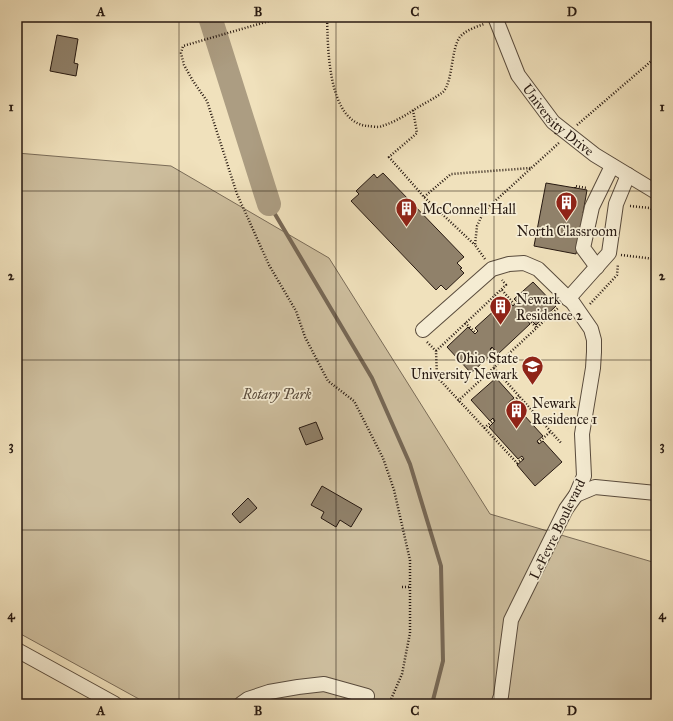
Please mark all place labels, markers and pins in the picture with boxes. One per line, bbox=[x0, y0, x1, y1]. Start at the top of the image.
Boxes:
building icon: North Classroom bbox=[554, 190, 580, 223]
building icon: McConnell Hall bbox=[394, 196, 420, 229]
place label: McConnell Hall bbox=[422, 201, 516, 218]
place label: North Classroom bbox=[517, 223, 617, 240]
place label: Newark Residence 2 bbox=[516, 291, 583, 324]
building icon: Newark Residence 2 bbox=[488, 294, 514, 327]
place label: Ohio State University Newark bbox=[411, 350, 518, 383]
school or university icon: Ohio State University Newark bbox=[520, 353, 546, 386]
place label: Newark Residence 1 bbox=[532, 395, 598, 428]
building icon: Newark Residence 1 bbox=[503, 398, 529, 431]

